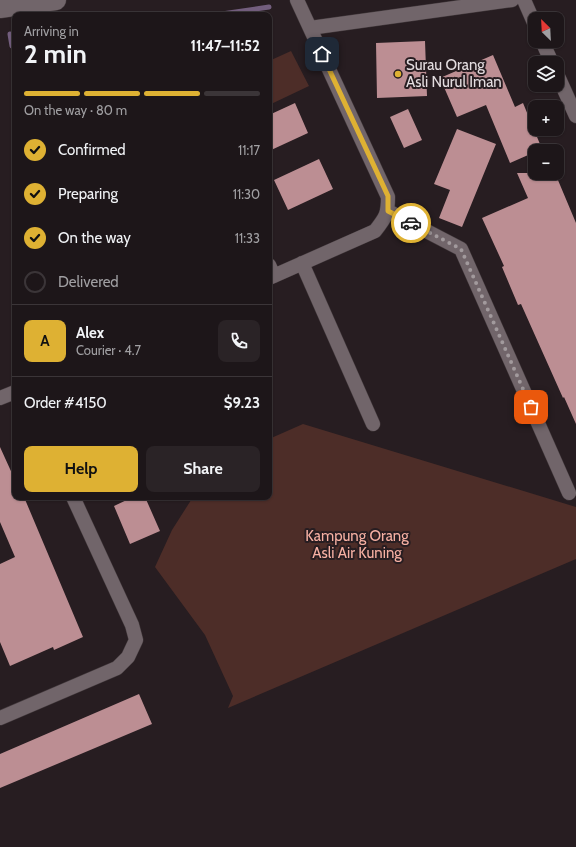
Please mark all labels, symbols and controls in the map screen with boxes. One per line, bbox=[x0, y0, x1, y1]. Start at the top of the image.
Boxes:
north arrow bbox=[528, 12, 564, 48]
map controls bbox=[528, 12, 564, 180]
text: Arriving in bbox=[24, 23, 79, 39]
text: 11:47–11:52 bbox=[190, 37, 260, 55]
pin bbox=[305, 37, 339, 71]
text: 2 min bbox=[24, 38, 87, 70]
icon: home bbox=[311, 43, 333, 65]
place label: Surau Orang Asli Nurul Iman bbox=[406, 56, 502, 91]
button: layers bbox=[528, 56, 564, 92]
marker: Surau Orang Asli Nurul Iman bbox=[393, 69, 403, 79]
button: + bbox=[528, 100, 564, 136]
text: On the way · 80 m bbox=[24, 102, 127, 118]
icon: check bbox=[24, 139, 46, 161]
text: Confirmed bbox=[58, 141, 126, 159]
text: 11:17 bbox=[238, 142, 260, 158]
button: − bbox=[528, 144, 564, 180]
icon: check bbox=[24, 183, 46, 205]
text: Preparing bbox=[58, 185, 118, 203]
text: 11:30 bbox=[233, 186, 260, 202]
courier bbox=[391, 203, 431, 243]
icon: car bbox=[400, 212, 422, 234]
icon: check bbox=[24, 227, 46, 249]
text: On the way bbox=[58, 229, 131, 247]
text: 11:33 bbox=[235, 230, 260, 246]
text: Delivered bbox=[58, 273, 119, 291]
button: phone bbox=[218, 320, 260, 362]
text: Alex bbox=[76, 324, 104, 342]
text: A bbox=[40, 332, 50, 350]
text: Courier · 4.7 bbox=[76, 342, 141, 358]
pin bbox=[514, 390, 548, 424]
text: Order #4150 bbox=[24, 394, 107, 412]
text: $9.23 bbox=[224, 394, 260, 412]
icon: bag bbox=[520, 396, 542, 418]
button: Help bbox=[24, 446, 138, 492]
button: Share bbox=[146, 446, 260, 492]
park label: Kampung Orang Asli Air Kuning bbox=[305, 527, 409, 562]

